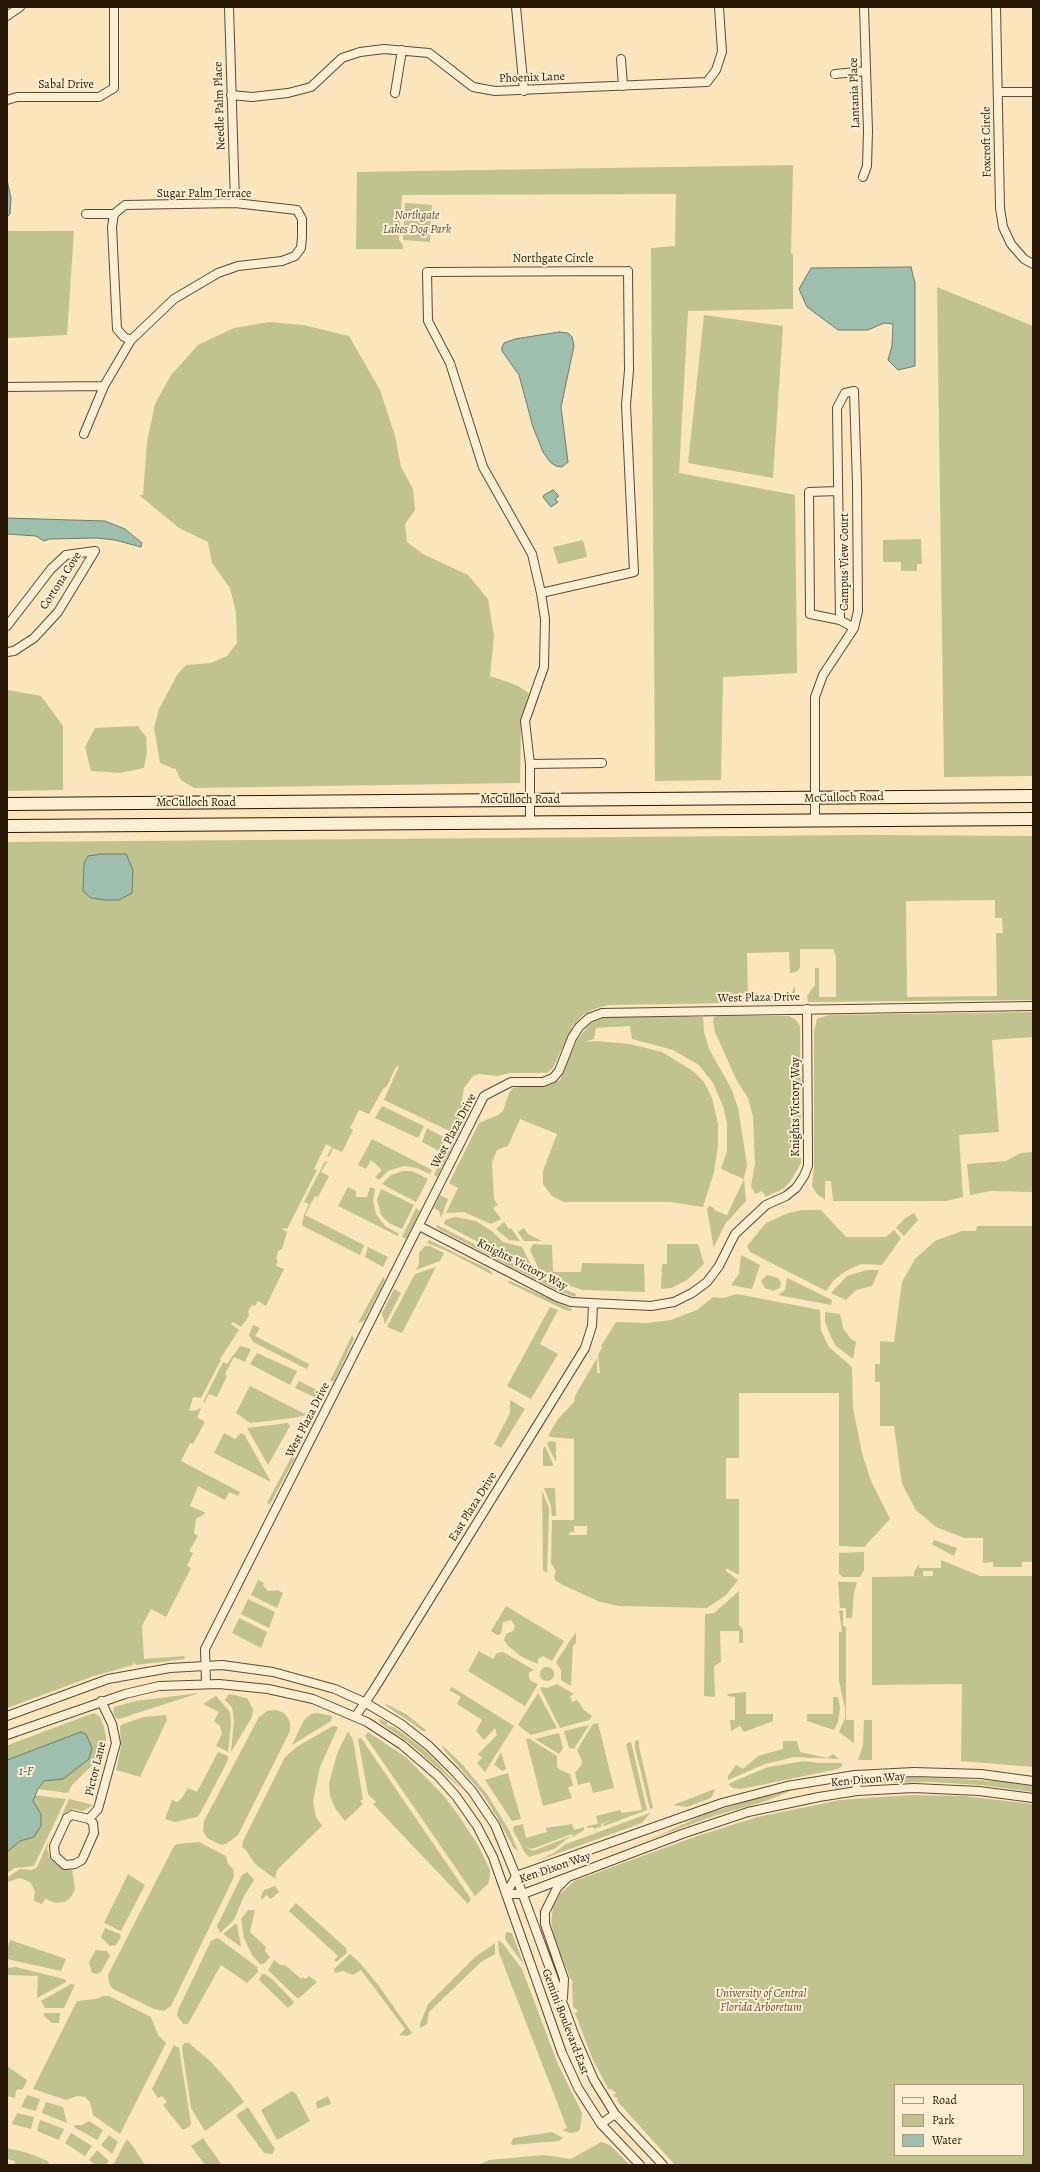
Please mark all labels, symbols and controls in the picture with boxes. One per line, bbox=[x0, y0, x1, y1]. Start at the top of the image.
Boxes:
street label: Lantania Place bbox=[847, 57, 863, 129]
street label: Needle Palm Place bbox=[211, 61, 229, 151]
street label: Phoenix Lane bbox=[499, 70, 565, 86]
street label: Sabal Drive bbox=[38, 78, 94, 92]
street label: Foxcroft Circle bbox=[979, 106, 995, 178]
street label: Sugar Palm Terrace bbox=[157, 187, 251, 201]
park label: Northgate Lakes Dog Park bbox=[383, 209, 451, 237]
street label: Northgate Circle bbox=[512, 252, 594, 266]
street label: Campus View Court bbox=[838, 513, 852, 611]
street label: Cortona Cove bbox=[37, 549, 85, 613]
street label: McCulloch Road bbox=[804, 790, 884, 806]
street label: McCulloch Road bbox=[480, 793, 560, 807]
street label: McCulloch Road bbox=[156, 796, 236, 810]
street label: West Plaza Drive bbox=[718, 990, 800, 1006]
street label: Knights Victory Way bbox=[789, 1057, 803, 1157]
street label: West Plaza Drive bbox=[428, 1091, 480, 1171]
street label: Knights Victory Way bbox=[474, 1236, 570, 1294]
street label: West Plaza Drive bbox=[283, 1380, 333, 1460]
street label: East Plaza Drive bbox=[446, 1470, 500, 1544]
street label: Pictor Lane bbox=[82, 1740, 110, 1798]
water label: 1-F bbox=[19, 1764, 33, 1780]
street label: Ken Dixon Way bbox=[830, 1770, 906, 1790]
street label: Ken Dixon Way bbox=[517, 1849, 593, 1887]
street label: Gemini Boulevard East bbox=[538, 1967, 592, 2077]
park label: University of Central Florida Arboretum bbox=[715, 1987, 807, 2015]
legend bbox=[894, 2084, 1024, 2156]
text: Road bbox=[932, 2092, 957, 2108]
text: Park bbox=[932, 2112, 955, 2128]
text: Water bbox=[932, 2132, 962, 2148]

